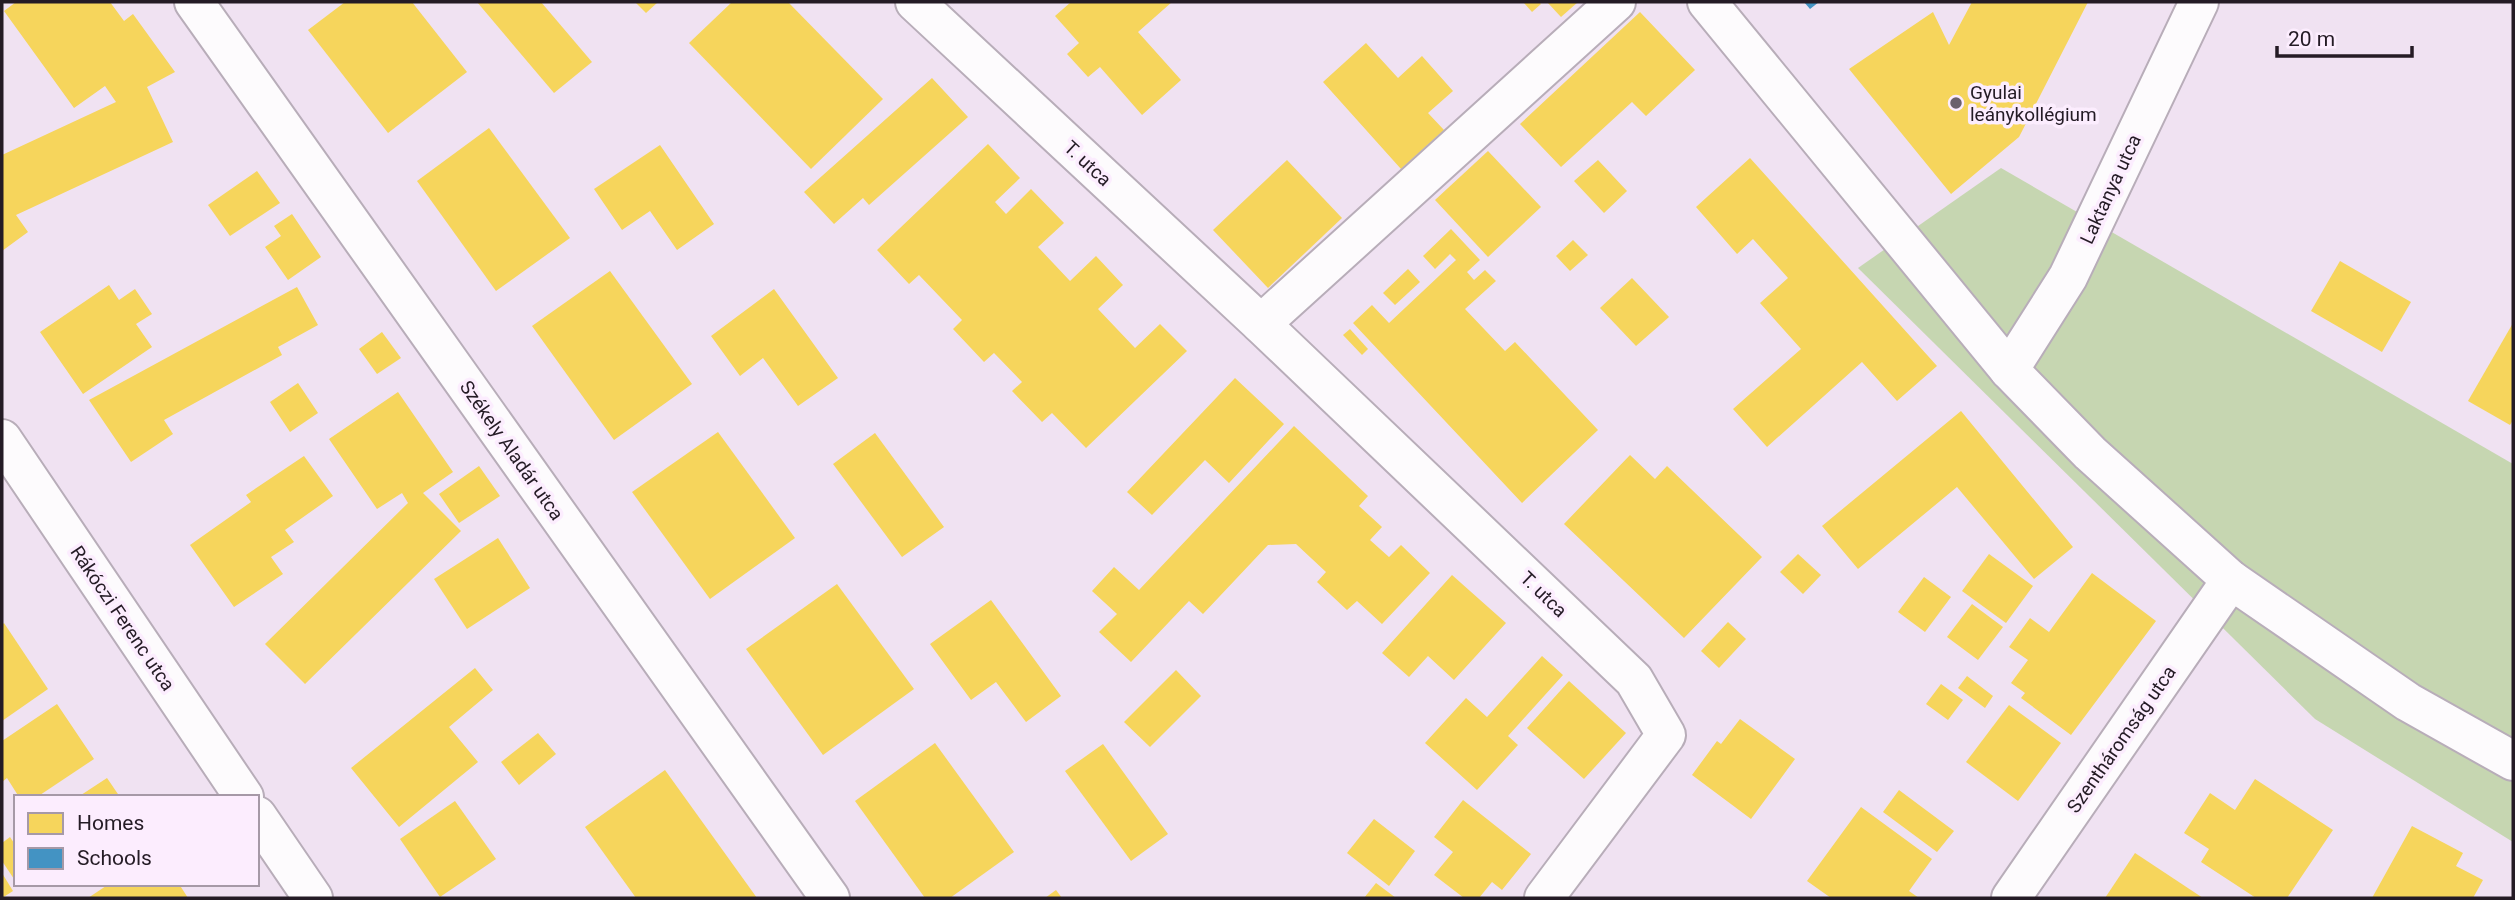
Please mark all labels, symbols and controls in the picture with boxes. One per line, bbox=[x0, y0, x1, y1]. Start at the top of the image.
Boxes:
scale bar bbox=[2277, 14, 2412, 58]
text: 20 m bbox=[2288, 27, 2335, 51]
place label: Gyulai leánykollégium bbox=[1970, 81, 2097, 126]
marker: Gyulai leánykollégium bbox=[1948, 95, 1964, 111]
street label: Laktanya utca bbox=[2075, 131, 2146, 248]
street label: T. utca bbox=[1059, 136, 1116, 191]
street label: Székely Aladár utca bbox=[455, 376, 568, 524]
street label: Rákóczi Ferenc utca bbox=[66, 541, 180, 695]
street label: T. utca bbox=[1516, 567, 1572, 622]
street label: Szentháromság utca bbox=[2062, 661, 2181, 817]
legend bbox=[14, 795, 259, 886]
text: Homes bbox=[77, 811, 144, 835]
text: Schools bbox=[77, 846, 152, 870]

